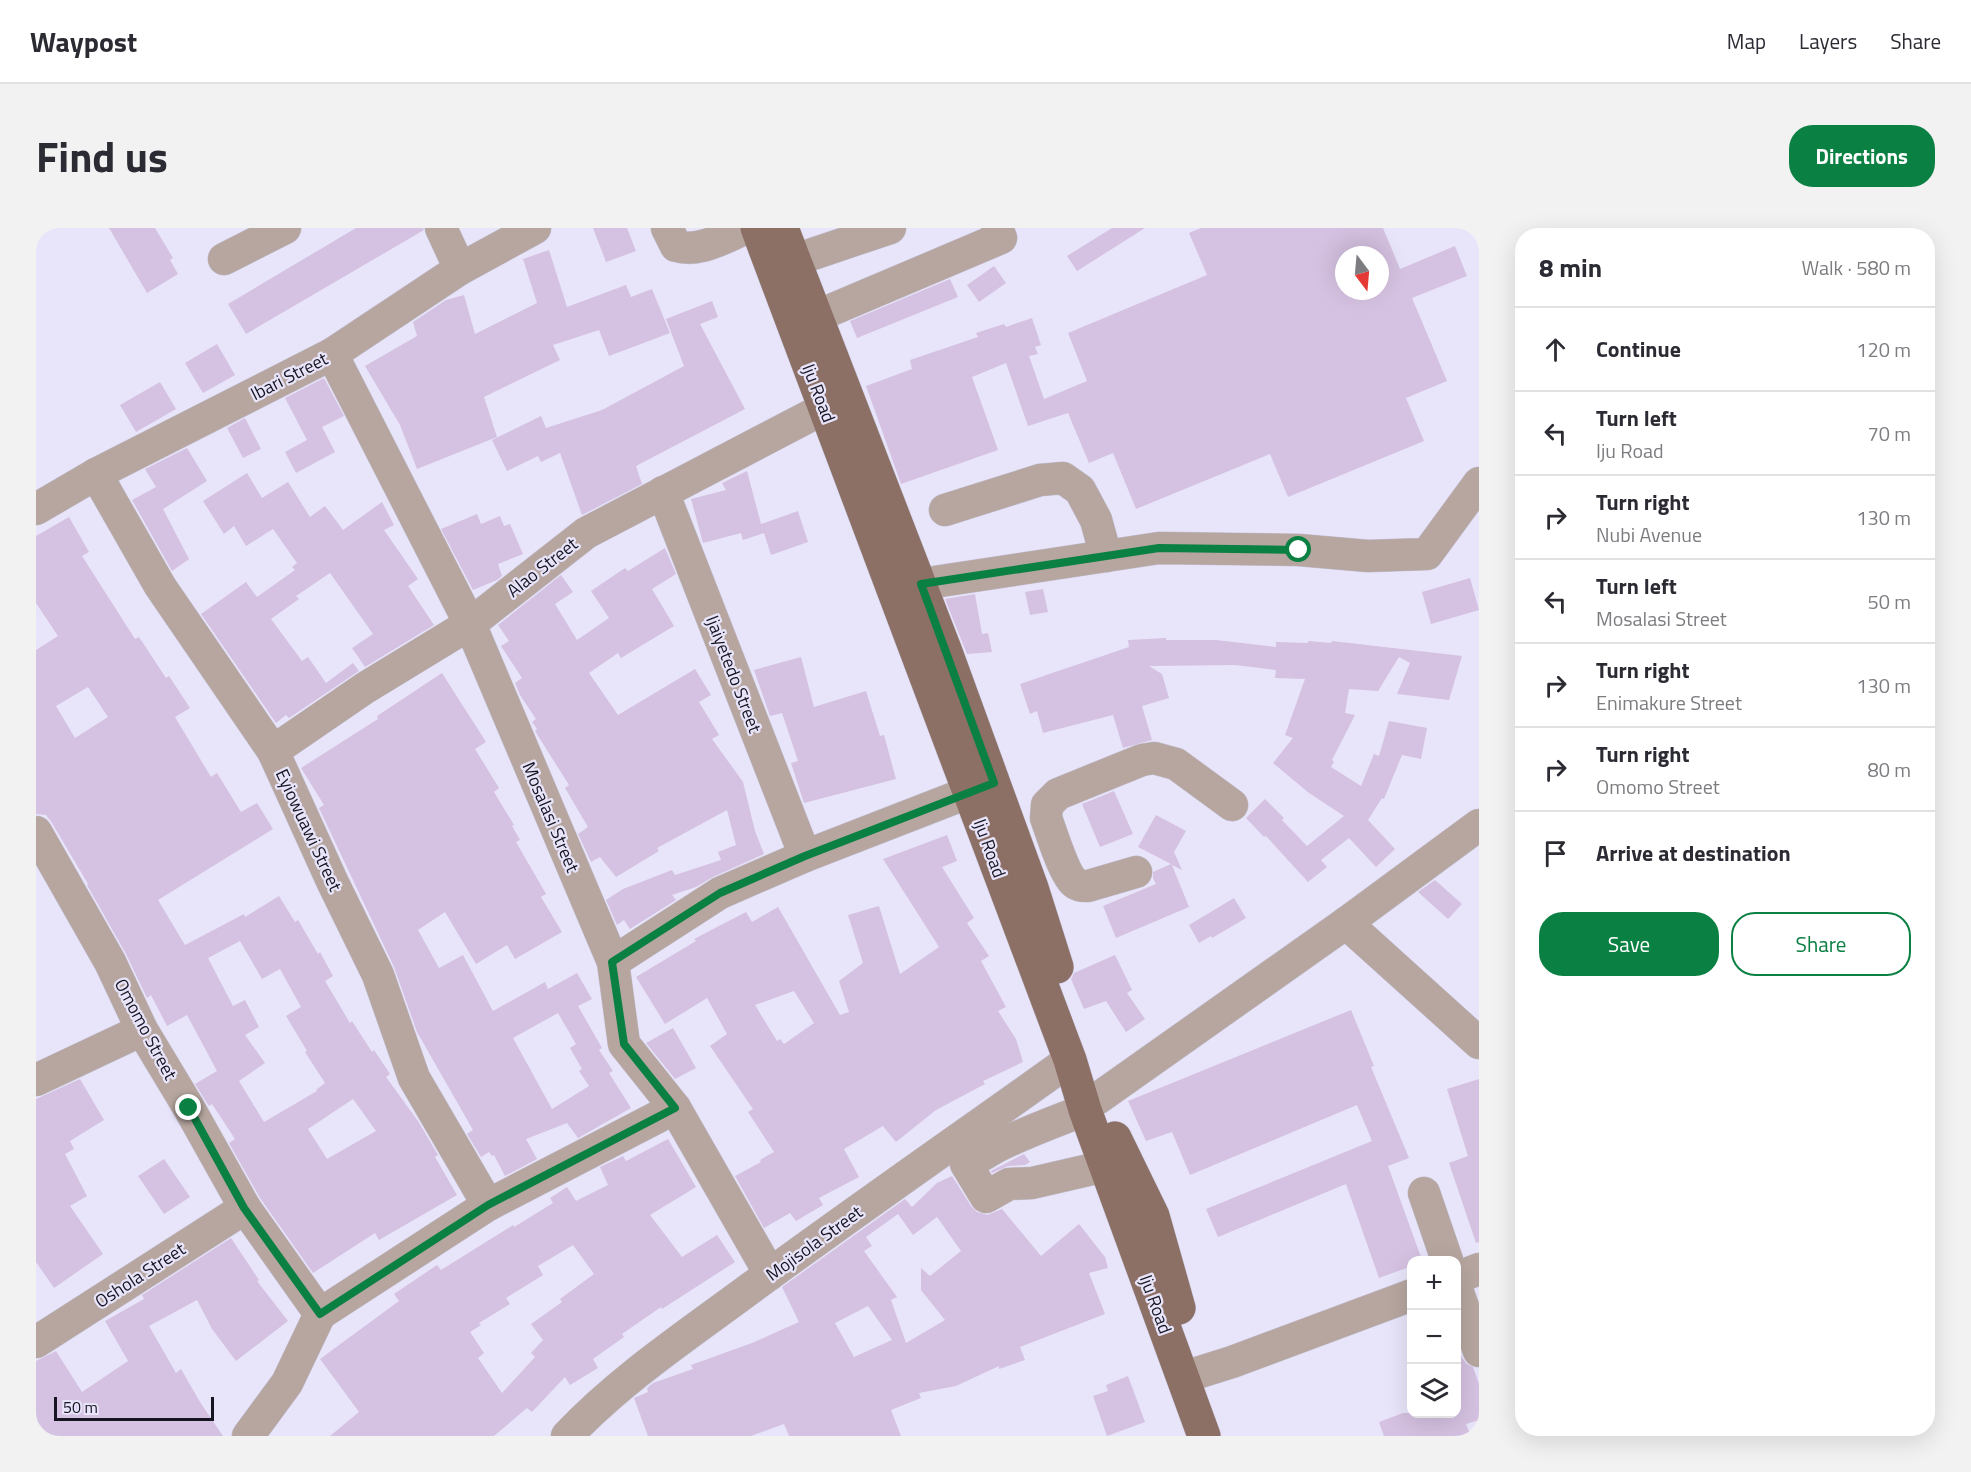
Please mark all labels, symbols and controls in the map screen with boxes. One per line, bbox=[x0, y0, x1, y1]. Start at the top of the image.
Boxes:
text: Waypost bbox=[30, 20, 137, 63]
text: Map bbox=[1727, 25, 1766, 57]
text: Layers bbox=[1799, 25, 1857, 57]
text: Share bbox=[1890, 25, 1941, 57]
text: Find us bbox=[36, 124, 168, 188]
button: Directions bbox=[1789, 125, 1935, 187]
north arrow bbox=[1335, 246, 1389, 300]
text: 8 min bbox=[1539, 248, 1602, 287]
text: Walk · 580 m bbox=[1802, 252, 1911, 283]
text: Continue bbox=[1596, 332, 1681, 366]
icon: ahead bbox=[1539, 333, 1572, 366]
text: 120 m bbox=[1856, 334, 1911, 365]
street label: Ibari Street bbox=[246, 345, 333, 407]
street label: Iju Road bbox=[795, 360, 843, 426]
text: Turn left bbox=[1596, 401, 1677, 435]
icon: left bbox=[1539, 417, 1572, 450]
text: 70 m bbox=[1867, 418, 1911, 449]
text: Iju Road bbox=[1596, 435, 1664, 466]
text: Turn right bbox=[1596, 485, 1690, 519]
icon: right bbox=[1539, 501, 1572, 534]
text: 130 m bbox=[1856, 502, 1911, 533]
text: Nubi Avenue bbox=[1596, 519, 1702, 550]
street label: Alao Street bbox=[501, 530, 584, 603]
route start bbox=[1285, 536, 1311, 562]
text: Turn left bbox=[1596, 569, 1677, 603]
icon: left bbox=[1539, 585, 1572, 618]
text: 50 m bbox=[1867, 586, 1911, 617]
text: Mosalasi Street bbox=[1596, 603, 1727, 634]
street label: Ijaiyetedo Street bbox=[699, 611, 769, 737]
text: Turn right bbox=[1596, 653, 1690, 687]
icon: right bbox=[1539, 669, 1572, 702]
text: 130 m bbox=[1856, 670, 1911, 701]
text: Enimakure Street bbox=[1596, 687, 1742, 718]
text: Turn right bbox=[1596, 737, 1690, 771]
icon: right bbox=[1539, 753, 1572, 786]
text: 80 m bbox=[1867, 754, 1911, 785]
street label: Mosalasi Street bbox=[516, 758, 587, 877]
street label: Eyiowuawi Street bbox=[269, 764, 349, 896]
text: Omomo Street bbox=[1596, 771, 1720, 802]
street label: Iju Road bbox=[967, 815, 1013, 881]
text: Arrive at destination bbox=[1596, 836, 1791, 870]
icon: arrive bbox=[1539, 837, 1572, 870]
button: Save bbox=[1539, 912, 1719, 976]
button: Share bbox=[1731, 912, 1911, 976]
street label: Omomo Street bbox=[108, 973, 184, 1085]
route end bbox=[175, 1094, 201, 1120]
street label: Mojisola Street bbox=[760, 1198, 869, 1287]
street label: Oshola Street bbox=[89, 1235, 191, 1314]
map controls bbox=[1407, 1256, 1461, 1418]
button: + bbox=[1407, 1256, 1461, 1310]
street label: Iju Road bbox=[1133, 1271, 1179, 1337]
button: − bbox=[1407, 1310, 1461, 1364]
button: layers bbox=[1407, 1364, 1461, 1418]
scale bar bbox=[54, 1394, 214, 1422]
text: 50 m bbox=[63, 1395, 98, 1419]

